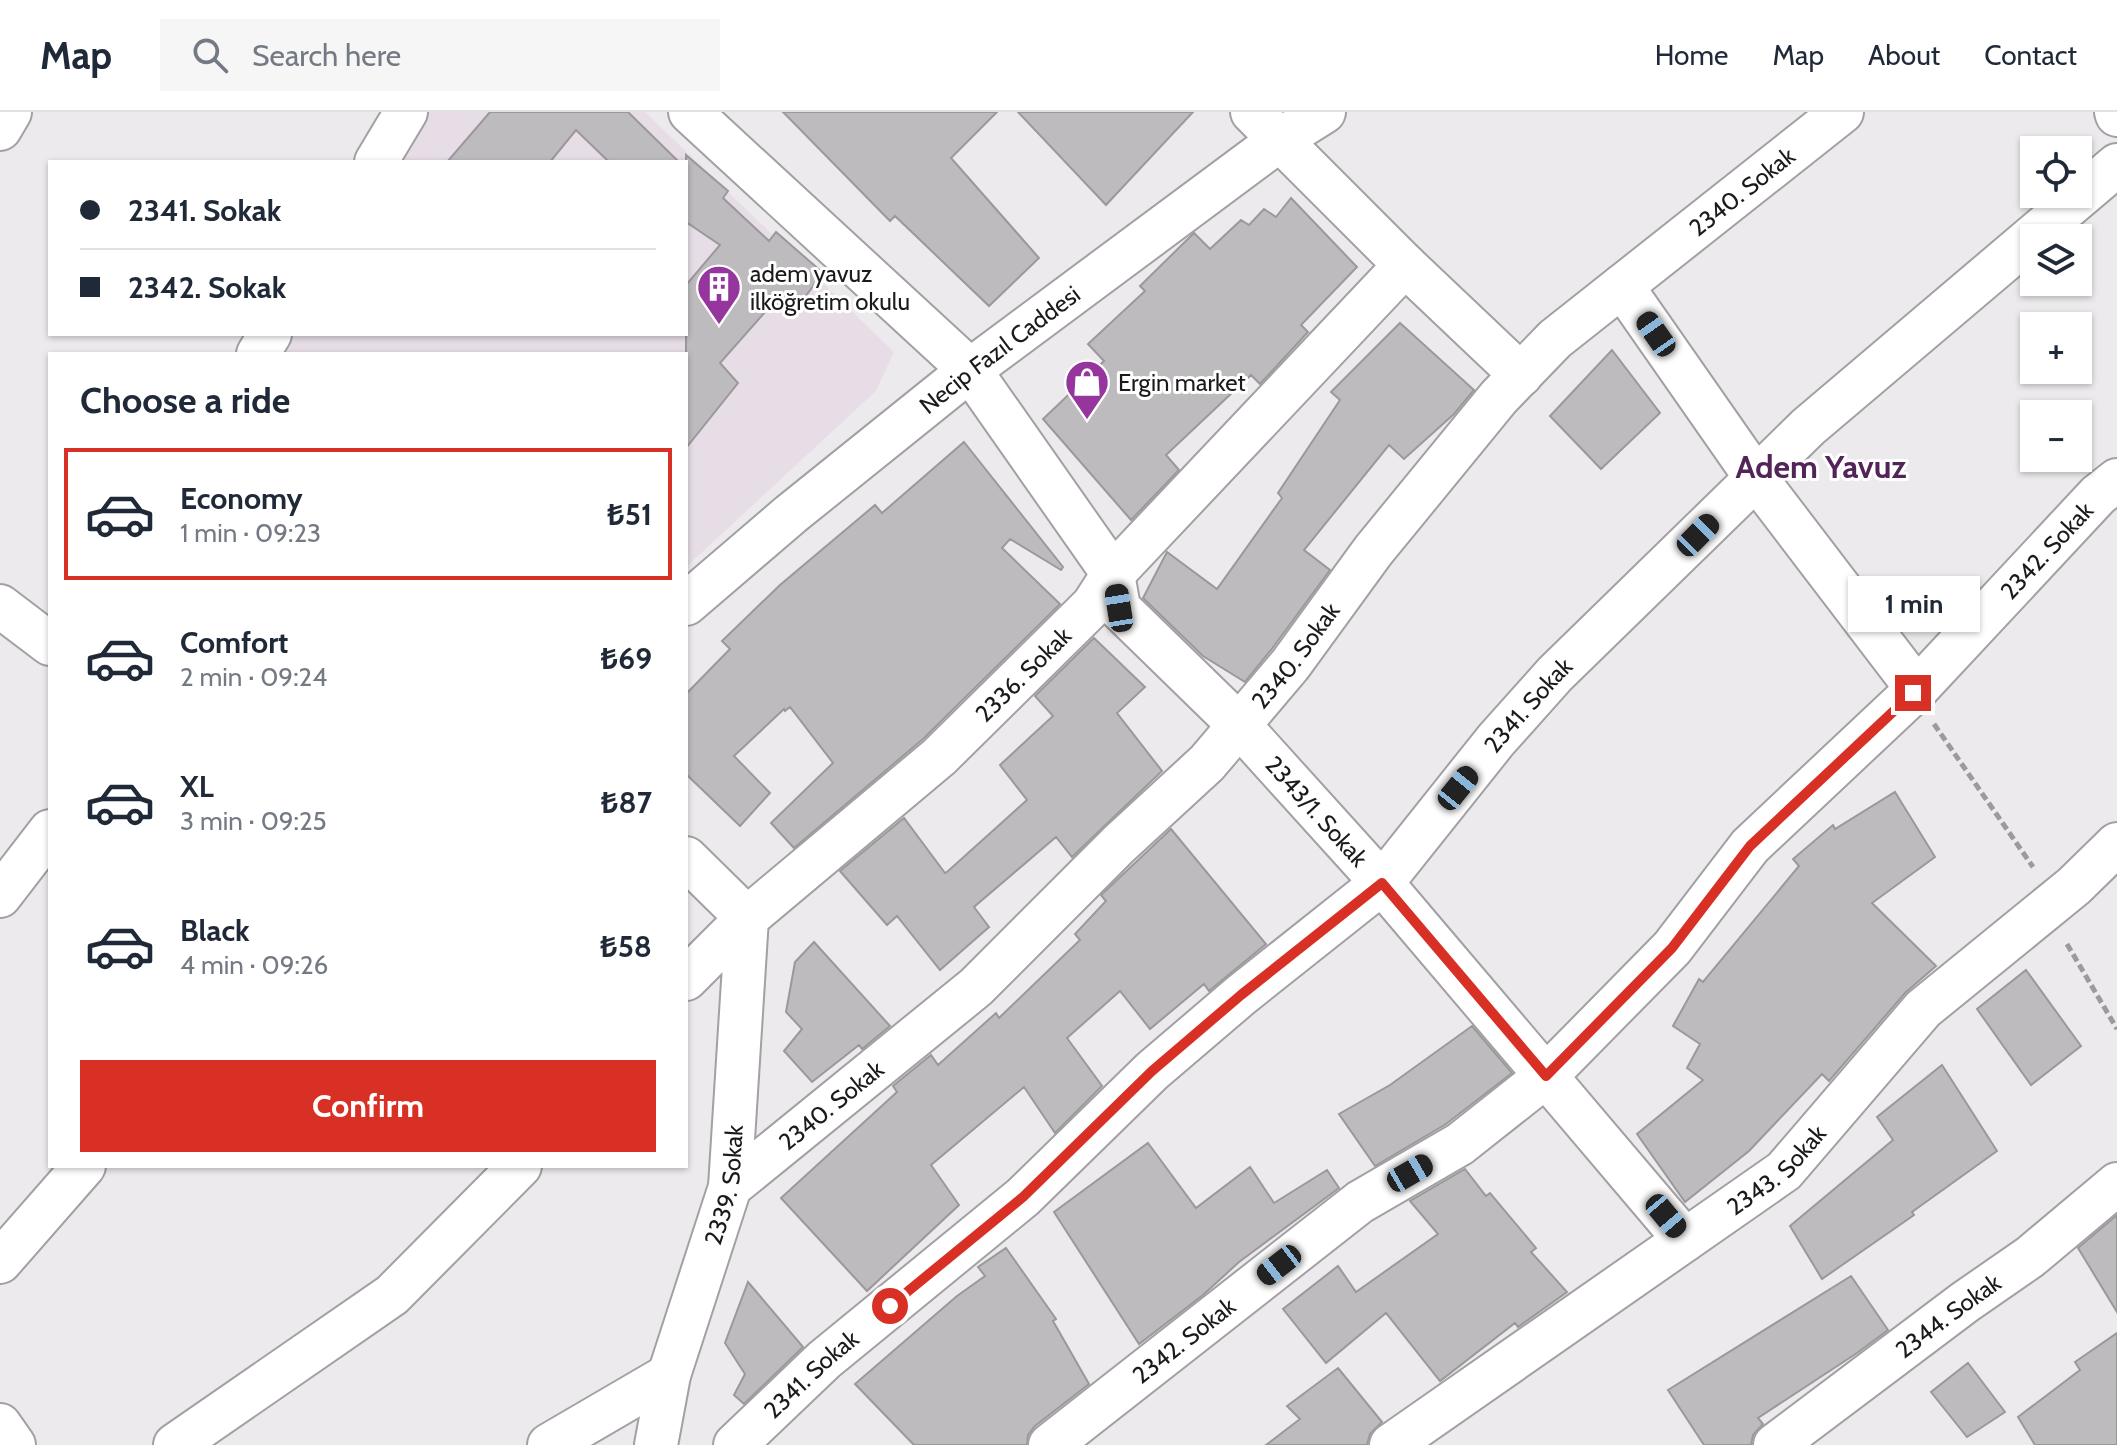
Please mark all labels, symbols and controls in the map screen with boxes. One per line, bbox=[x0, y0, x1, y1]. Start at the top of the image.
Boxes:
search box bbox=[160, 19, 720, 91]
text: Map bbox=[40, 32, 112, 79]
icon: search bbox=[188, 33, 232, 77]
text: Search here bbox=[252, 37, 401, 74]
text: Home bbox=[1655, 38, 1728, 72]
text: Map bbox=[1772, 38, 1824, 72]
text: About bbox=[1868, 38, 1940, 72]
text: Contact bbox=[1984, 38, 2077, 72]
map controls bbox=[2020, 136, 2092, 472]
button: locate bbox=[2020, 136, 2092, 208]
street label: 2340. Sokak bbox=[1683, 141, 1800, 242]
text: 2341. Sokak bbox=[128, 192, 281, 229]
button: layers bbox=[2020, 224, 2092, 296]
place label: adem yavuz ilköğretim okulu bbox=[750, 259, 910, 316]
building icon: adem yavuz ilköğretim okulu bbox=[695, 263, 743, 326]
text: 2342. Sokak bbox=[128, 269, 286, 306]
street label: Necip Fazıl Caddesi bbox=[913, 279, 1085, 420]
car bbox=[1632, 307, 1680, 361]
button: + bbox=[2020, 312, 2092, 384]
shop icon: Ergin market bbox=[1063, 358, 1111, 421]
place label: Ergin market bbox=[1118, 368, 1246, 397]
text: Choose a ride bbox=[80, 378, 290, 422]
button: − bbox=[2020, 400, 2092, 472]
district label: Adem Yavuz bbox=[1736, 447, 1906, 486]
icon: car bbox=[84, 478, 156, 550]
text: Economy bbox=[180, 480, 303, 517]
street label: 2342. Sokak bbox=[1994, 495, 2099, 605]
text: ₺51 bbox=[607, 496, 652, 533]
car bbox=[1673, 510, 1723, 560]
text: 1 min · 09:23 bbox=[180, 517, 321, 549]
callout: 1 min bbox=[1847, 577, 1979, 633]
car bbox=[1103, 582, 1135, 634]
text: 1 min bbox=[1885, 588, 1943, 620]
street label: 2340. Sokak bbox=[1245, 597, 1345, 714]
street label: 2336. Sokak bbox=[969, 621, 1077, 728]
icon: car bbox=[84, 622, 156, 694]
text: Comfort bbox=[180, 624, 288, 661]
text: ₺69 bbox=[600, 640, 652, 677]
street label: 2341. Sokak bbox=[1477, 651, 1578, 758]
text: 2 min · 09:24 bbox=[180, 661, 327, 693]
route end bbox=[1895, 675, 1931, 711]
street label: 2343/1. Sokak bbox=[1260, 750, 1374, 872]
car bbox=[1434, 762, 1482, 814]
icon: car bbox=[84, 766, 156, 838]
text: XL bbox=[180, 768, 214, 805]
text: ₺87 bbox=[601, 784, 652, 821]
text: 3 min · 09:25 bbox=[180, 805, 327, 837]
icon: car bbox=[84, 910, 156, 982]
text: Black bbox=[180, 912, 250, 949]
text: ₺58 bbox=[600, 928, 652, 965]
text: 4 min · 09:26 bbox=[180, 949, 328, 981]
street label: 2340. Sokak bbox=[773, 1054, 889, 1156]
button: Confirm bbox=[80, 1060, 656, 1152]
street label: 2343. Sokak bbox=[1721, 1119, 1832, 1221]
street label: 2339. Sokak bbox=[698, 1124, 748, 1249]
car bbox=[1383, 1151, 1437, 1195]
car bbox=[1641, 1190, 1691, 1242]
car bbox=[1253, 1241, 1305, 1289]
street label: 2344. Sokak bbox=[1890, 1267, 2006, 1364]
route start bbox=[872, 1288, 908, 1324]
street label: 2342. Sokak bbox=[1127, 1291, 1241, 1389]
street label: 2341. Sokak bbox=[758, 1323, 864, 1424]

